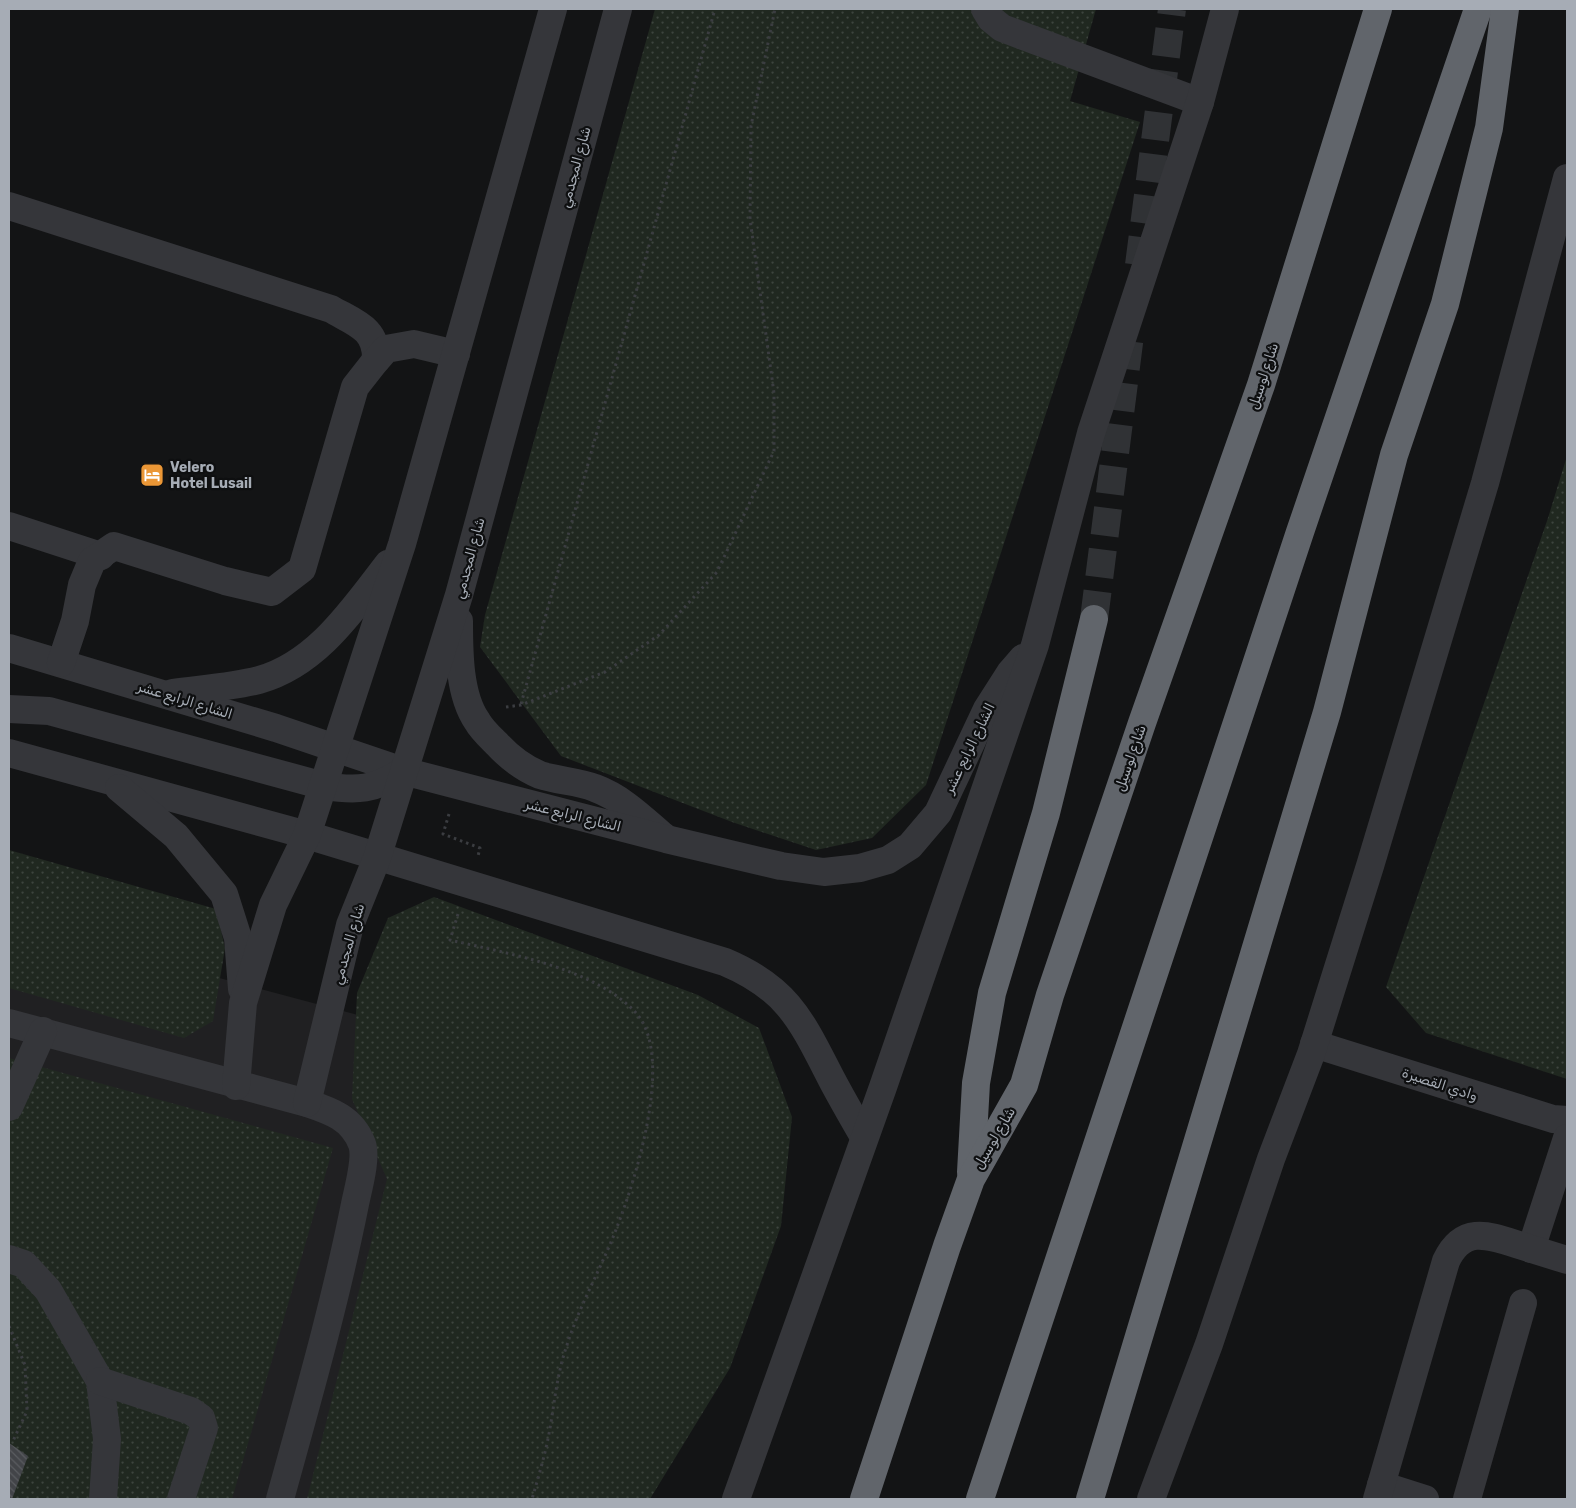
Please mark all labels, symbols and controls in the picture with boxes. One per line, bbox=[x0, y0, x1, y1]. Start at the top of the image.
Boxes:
street label: شارع المجدمي bbox=[556, 125, 596, 210]
street label: شارع لوسيل bbox=[1245, 341, 1284, 412]
place label: Velero Hotel Lusail bbox=[170, 459, 252, 492]
hotel icon: Velero Hotel Lusail bbox=[139, 462, 165, 488]
street label: شارع المجدمي bbox=[450, 516, 490, 601]
street label: الشارع الرابع عشر bbox=[134, 678, 234, 725]
street label: الشارع الرابع عشر bbox=[940, 700, 1000, 798]
street label: شارع لوسيل bbox=[1111, 723, 1152, 794]
street label: الشارع الرابع عشر bbox=[522, 795, 623, 838]
street label: شارع المجدمي bbox=[329, 902, 370, 987]
street label: وادي القصيرة bbox=[1400, 1064, 1480, 1106]
street label: شارع لوسيل bbox=[970, 1104, 1021, 1173]

